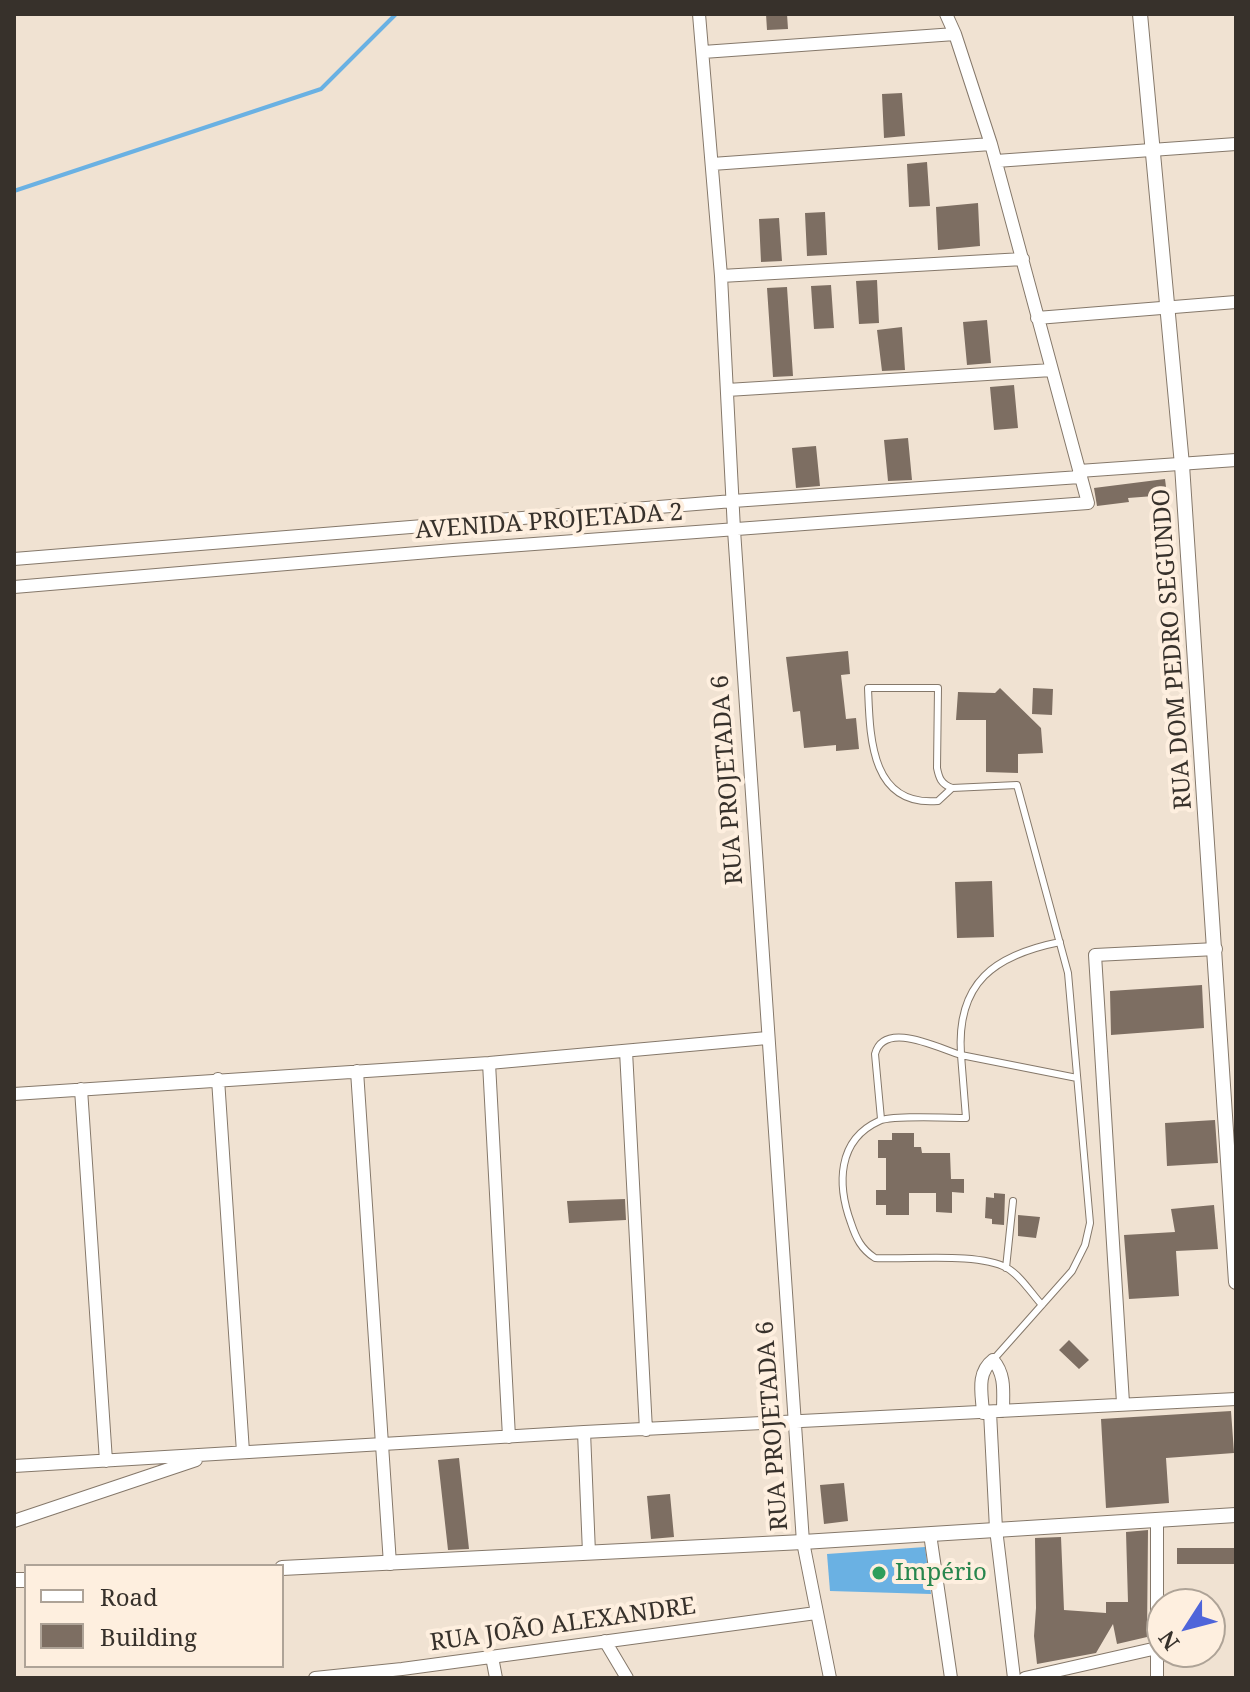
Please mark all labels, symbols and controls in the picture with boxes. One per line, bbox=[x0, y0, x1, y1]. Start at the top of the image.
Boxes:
street label: RUA DOM PEDRO SEGUNDO bbox=[1147, 488, 1199, 810]
street label: AVENIDA PROJETADA 2 bbox=[414, 498, 684, 546]
street label: RUA PROJETADA 6 bbox=[706, 674, 750, 886]
street label: RUA PROJETADA 6 bbox=[751, 1320, 795, 1532]
place label: Império bbox=[895, 1559, 987, 1587]
legend bbox=[24, 1564, 284, 1668]
marker: Império bbox=[870, 1564, 888, 1582]
text: Road bbox=[100, 1580, 158, 1613]
north arrow bbox=[1146, 1588, 1226, 1668]
street label: RUA JOÃO ALEXANDRE bbox=[428, 1592, 698, 1658]
text: Building bbox=[100, 1620, 197, 1653]
text: N bbox=[1151, 1625, 1185, 1657]

